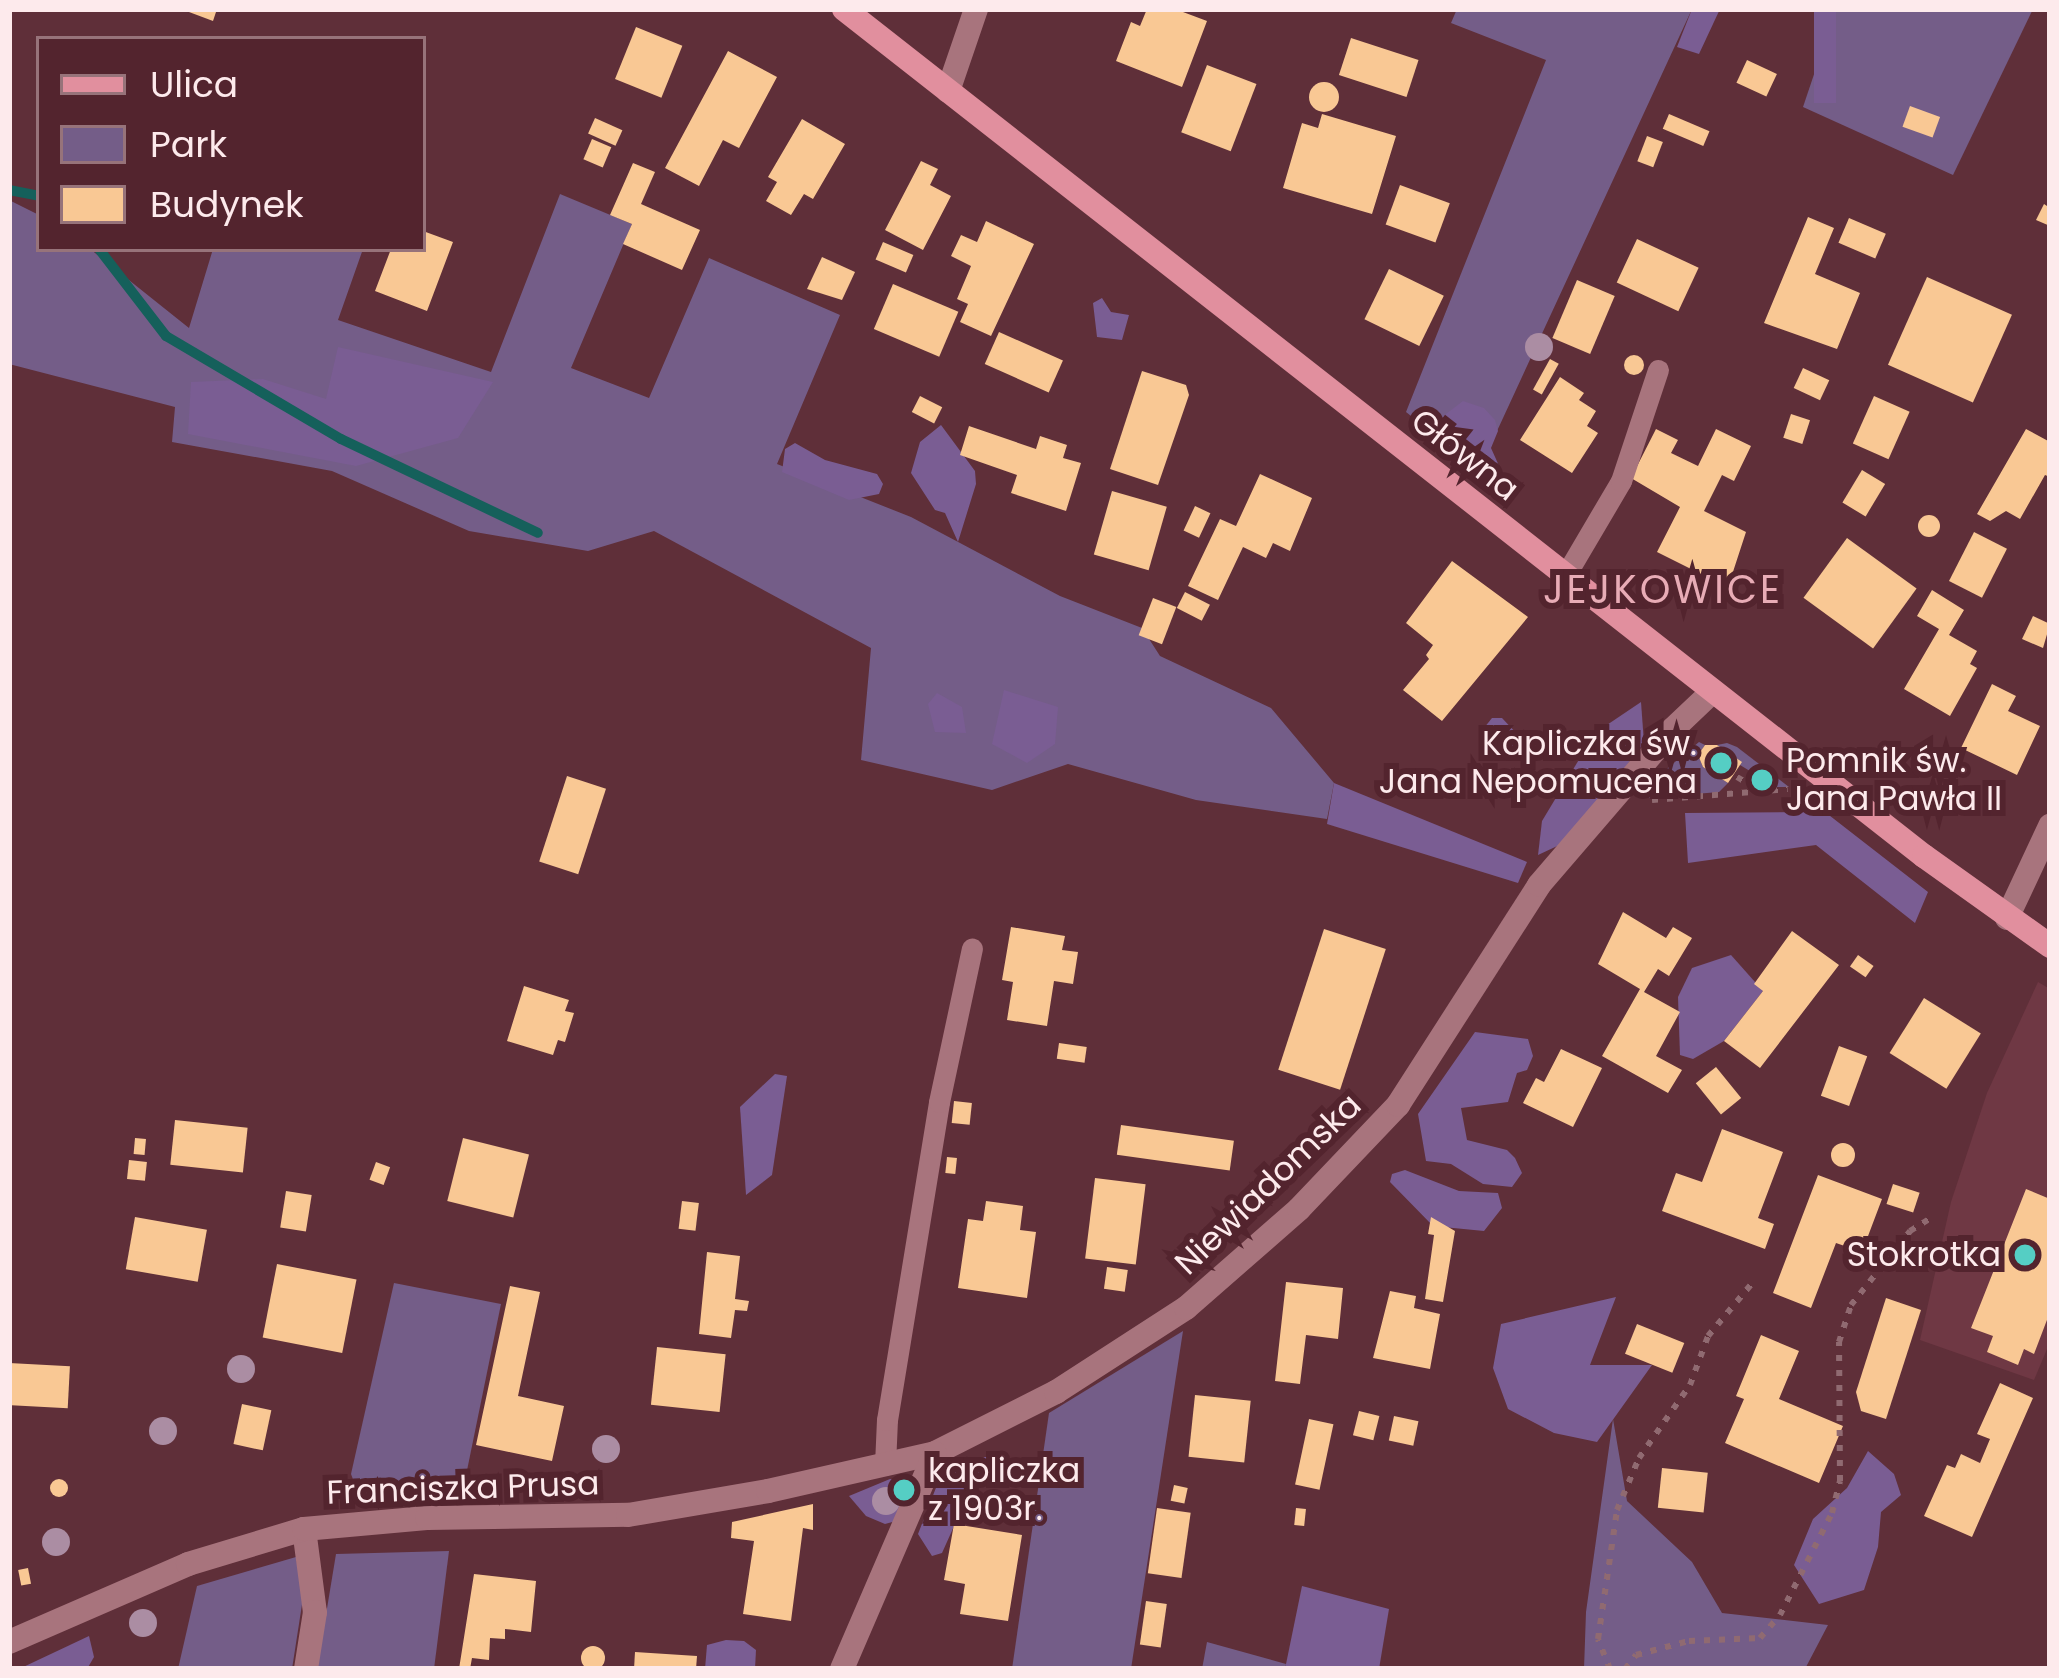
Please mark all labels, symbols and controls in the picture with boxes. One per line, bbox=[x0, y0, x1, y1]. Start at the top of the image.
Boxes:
legend bbox=[36, 36, 426, 252]
text: Ulica bbox=[150, 59, 238, 110]
text: Park bbox=[150, 119, 227, 170]
text: Budynek bbox=[150, 179, 304, 230]
street label: Główna bbox=[1403, 401, 1527, 509]
district label: JEJKOWICE bbox=[1543, 567, 1783, 613]
place label: Kapliczka św. Jana Nepomucena bbox=[1379, 724, 1697, 802]
place label: Pomnik św. Jana Pawła II bbox=[1786, 741, 2002, 819]
marker: Kapliczka św. Jana Nepomucena bbox=[1708, 750, 1734, 776]
marker: Pomnik św. Jana Pawła II bbox=[1749, 767, 1775, 793]
street label: Niewiadomska bbox=[1167, 1085, 1369, 1283]
place label: Stokrotka bbox=[1847, 1235, 2001, 1275]
marker: Stokrotka bbox=[2012, 1242, 2038, 1268]
place label: kapliczka z 1903r. bbox=[928, 1451, 1080, 1529]
street label: Franciszka Prusa bbox=[326, 1463, 600, 1513]
marker: kapliczka z 1903r. bbox=[891, 1477, 917, 1503]

